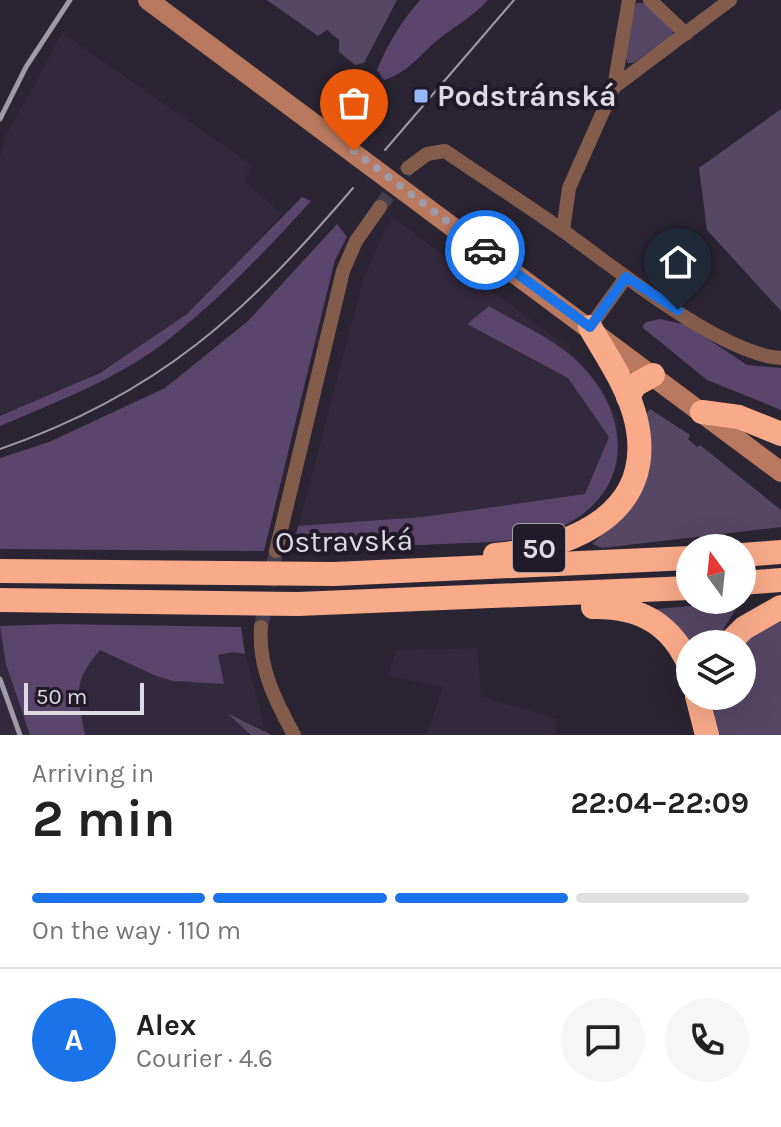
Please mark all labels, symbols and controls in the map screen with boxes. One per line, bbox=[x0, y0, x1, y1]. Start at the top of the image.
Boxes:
pin bbox=[320, 69, 388, 151]
place label: Podstránská bbox=[437, 78, 617, 114]
icon: bag bbox=[332, 81, 376, 125]
marker: Podstránská bbox=[412, 87, 430, 105]
courier bbox=[445, 210, 525, 290]
icon: car bbox=[463, 228, 507, 272]
pin bbox=[644, 228, 712, 310]
icon: home bbox=[656, 240, 700, 284]
street label: Ostravská bbox=[275, 522, 413, 560]
road number: 50 bbox=[513, 524, 565, 572]
north arrow bbox=[676, 534, 756, 614]
map controls bbox=[676, 534, 756, 710]
button: layers bbox=[676, 630, 756, 710]
scale bar bbox=[24, 679, 144, 715]
text: 50 m bbox=[36, 684, 87, 710]
text: Arriving in bbox=[32, 758, 154, 789]
text: 22:04–22:09 bbox=[570, 785, 749, 821]
text: 2 min bbox=[32, 788, 175, 849]
text: On the way · 110 m bbox=[32, 915, 241, 946]
button: chat bbox=[561, 998, 645, 1082]
button: phone bbox=[665, 998, 749, 1082]
text: Alex bbox=[136, 1007, 196, 1043]
text: A bbox=[65, 1022, 83, 1058]
text: Courier · 4.6 bbox=[136, 1043, 273, 1074]

